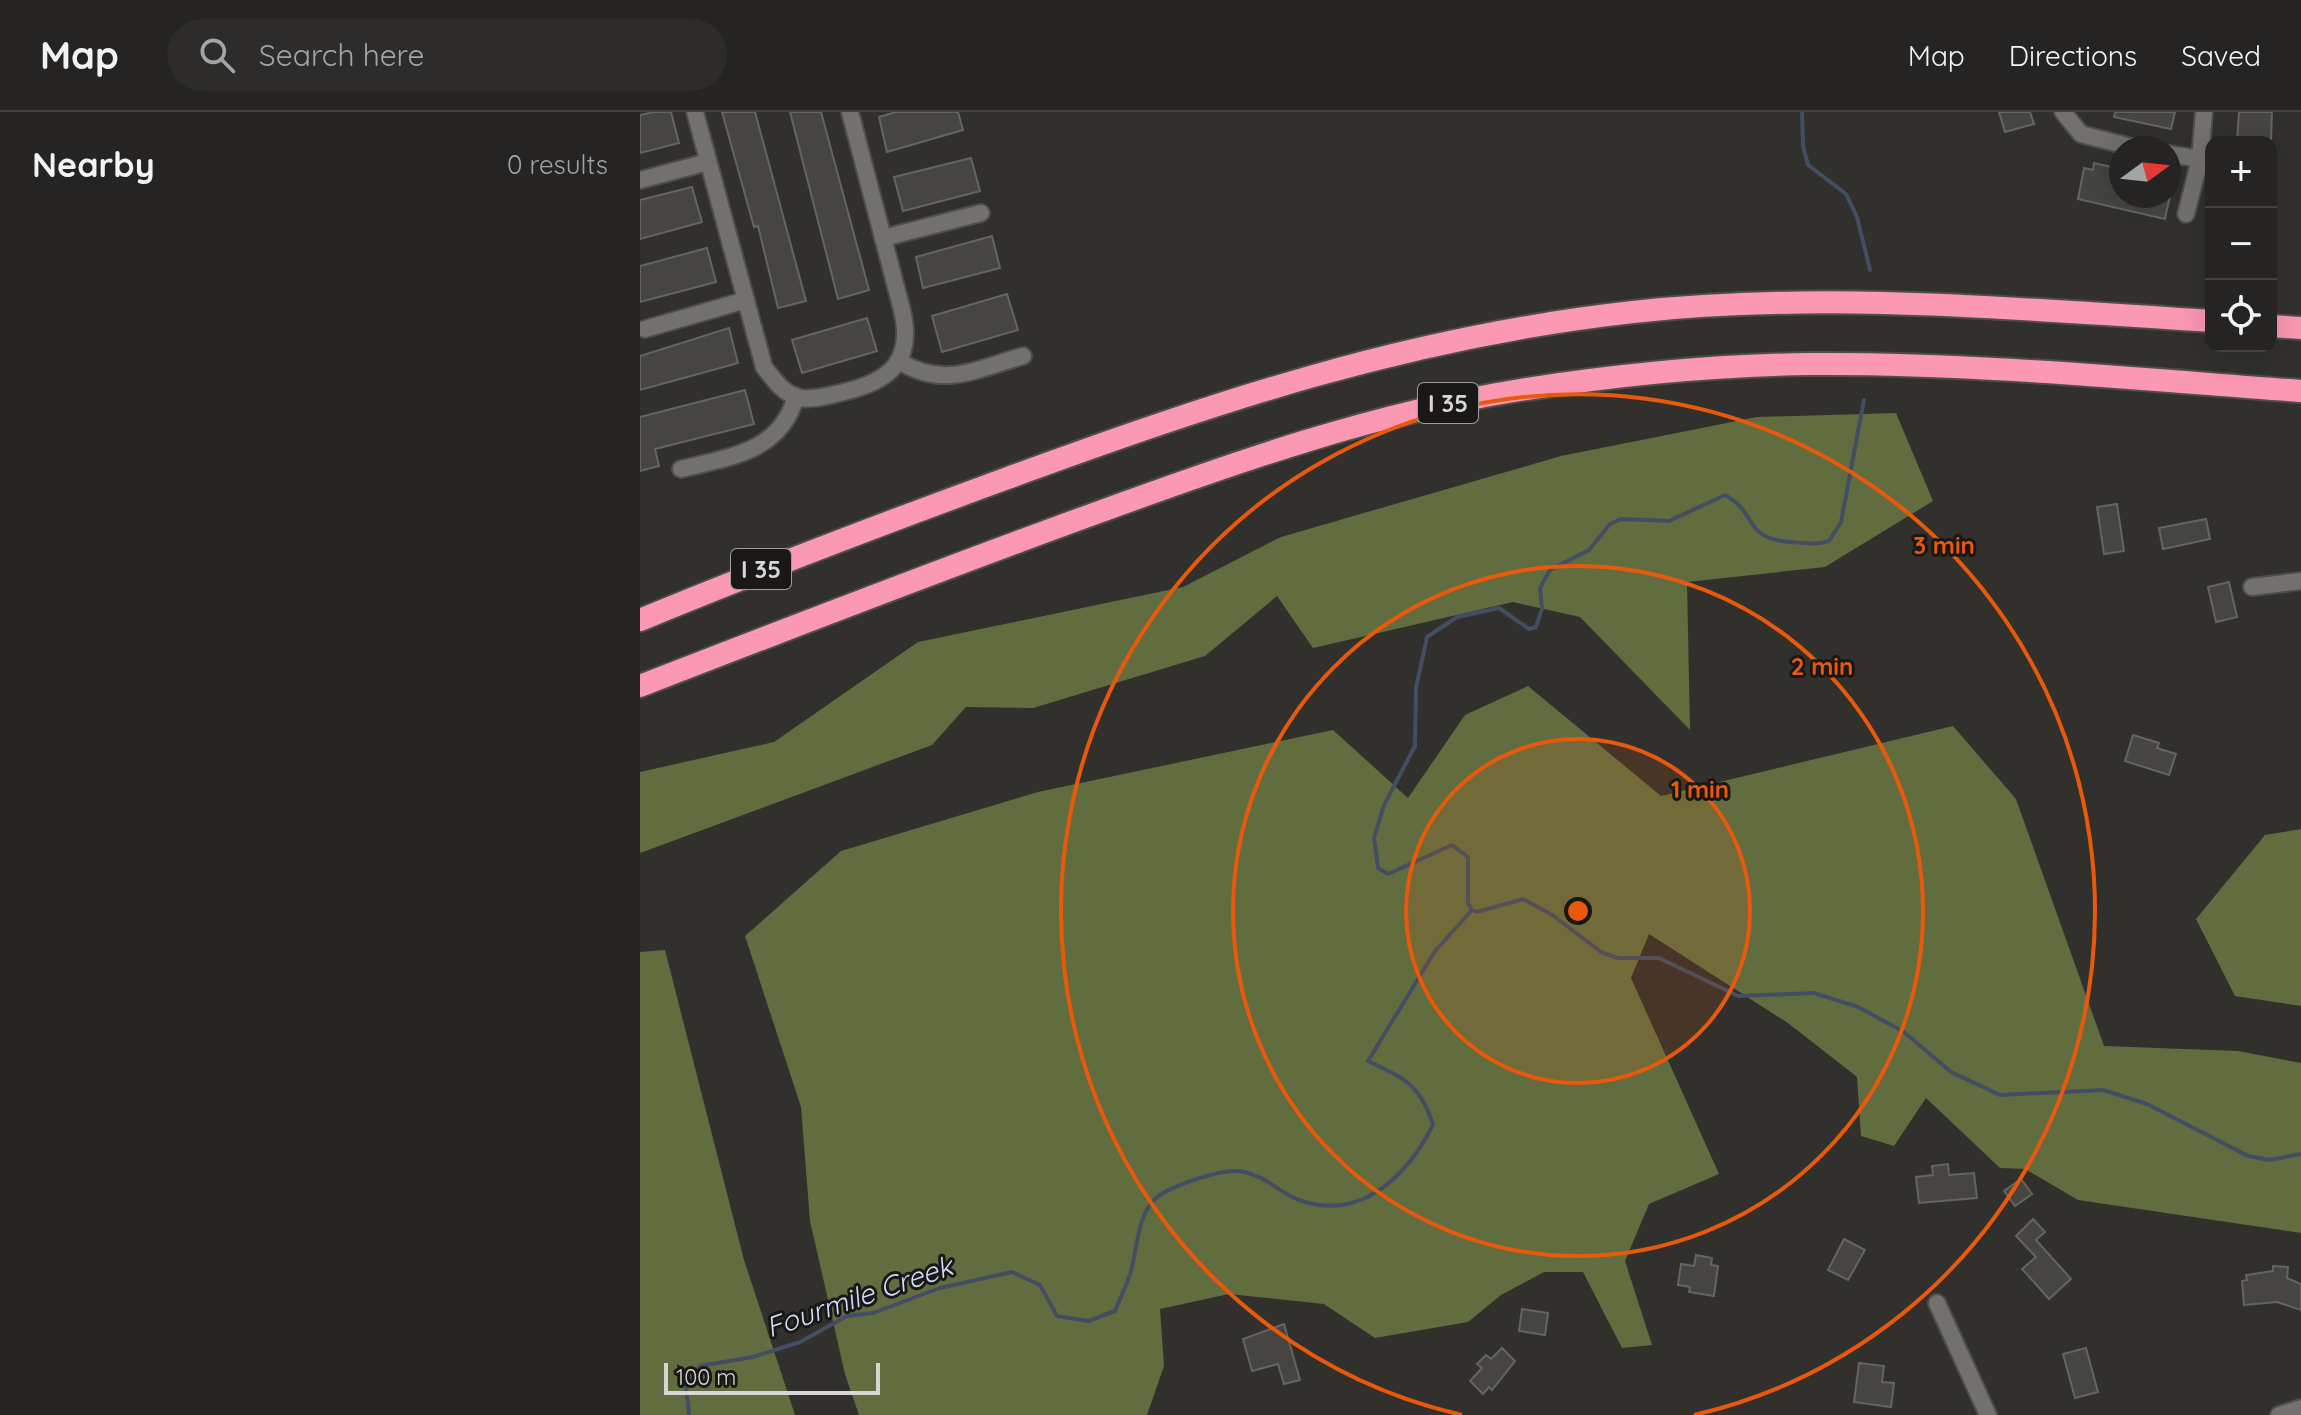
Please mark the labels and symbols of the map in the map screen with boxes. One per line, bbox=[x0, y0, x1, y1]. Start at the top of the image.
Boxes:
north arrow bbox=[2109, 136, 2181, 208]
road number: I 35 bbox=[1418, 383, 1478, 423]
text: 3 min bbox=[1913, 530, 1975, 560]
road number: I 35 bbox=[731, 549, 791, 589]
text: 2 min bbox=[1791, 651, 1853, 681]
text: 1 min bbox=[1671, 774, 1729, 804]
centre of rings bbox=[1564, 897, 1592, 925]
water label: Fourmile Creek bbox=[761, 1247, 960, 1344]
scale bar bbox=[664, 1359, 880, 1395]

